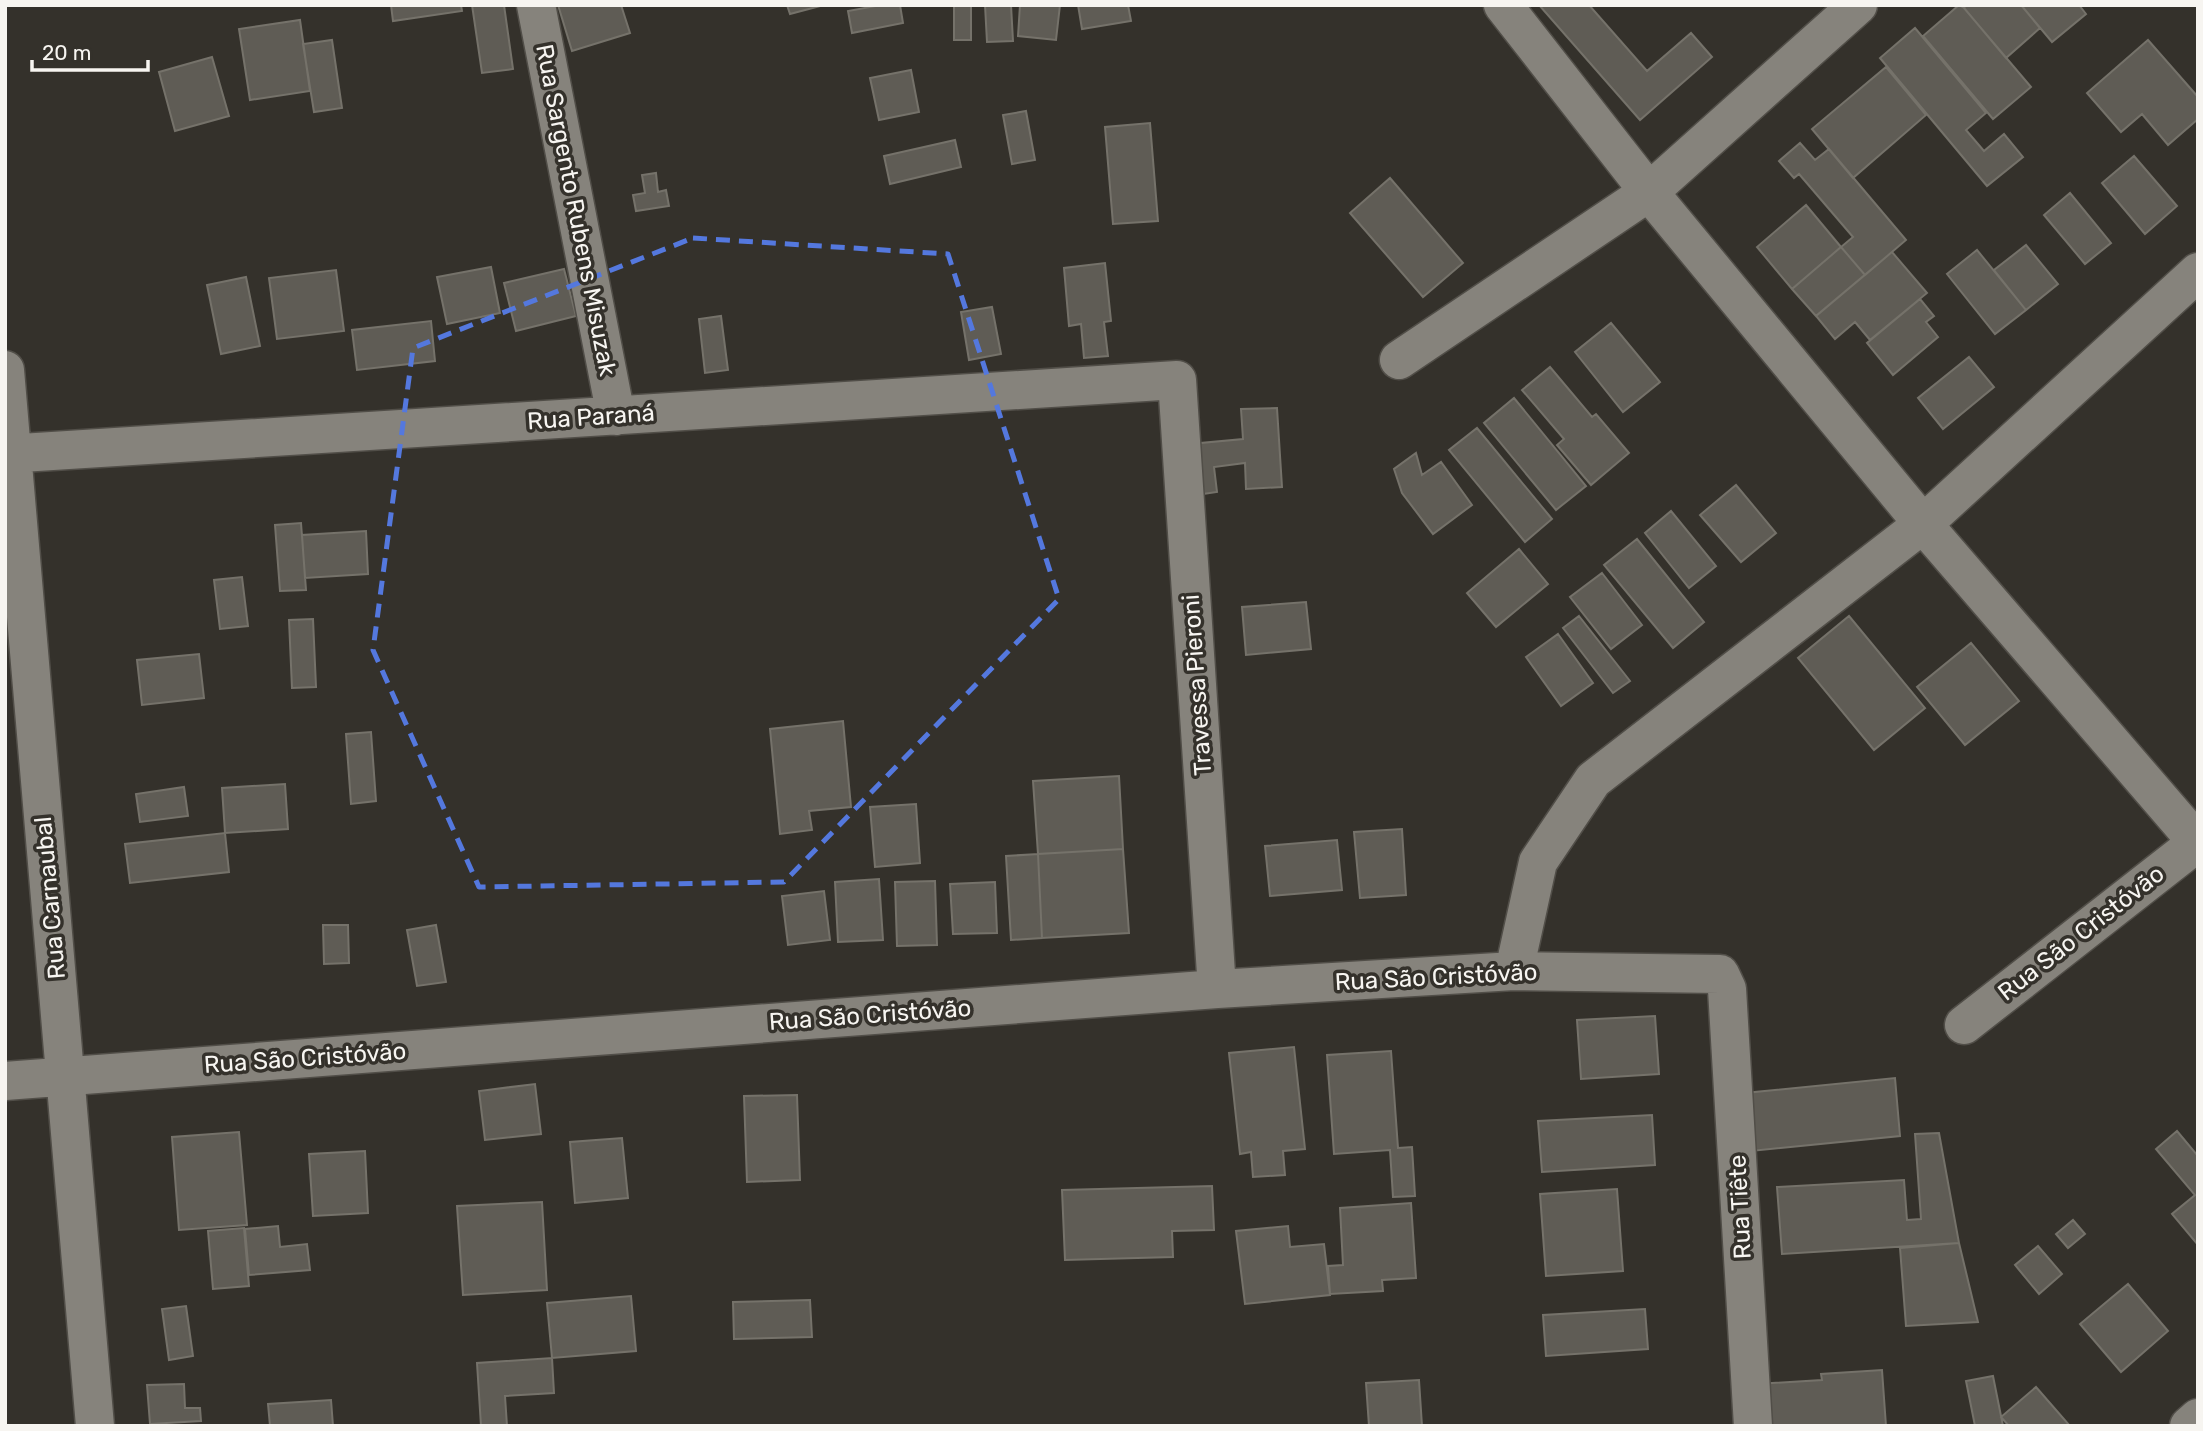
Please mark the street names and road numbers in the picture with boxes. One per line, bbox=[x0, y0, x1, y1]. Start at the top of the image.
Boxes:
street label: Rua Sargento Rubens Misuzak bbox=[530, 42, 622, 379]
street label: Rua Paraná bbox=[526, 399, 656, 435]
street label: Travessa Pieroni bbox=[1177, 594, 1217, 776]
street label: Rua Carnaubal bbox=[29, 815, 71, 981]
street label: Rua São Cristóvão bbox=[1992, 860, 2170, 1006]
street label: Rua São Cristóvão bbox=[1334, 958, 1538, 996]
street label: Rua São Cristóvão bbox=[768, 994, 972, 1036]
street label: Rua São Cristóvão bbox=[203, 1037, 407, 1079]
street label: Rua Tiête bbox=[1723, 1154, 1757, 1260]

